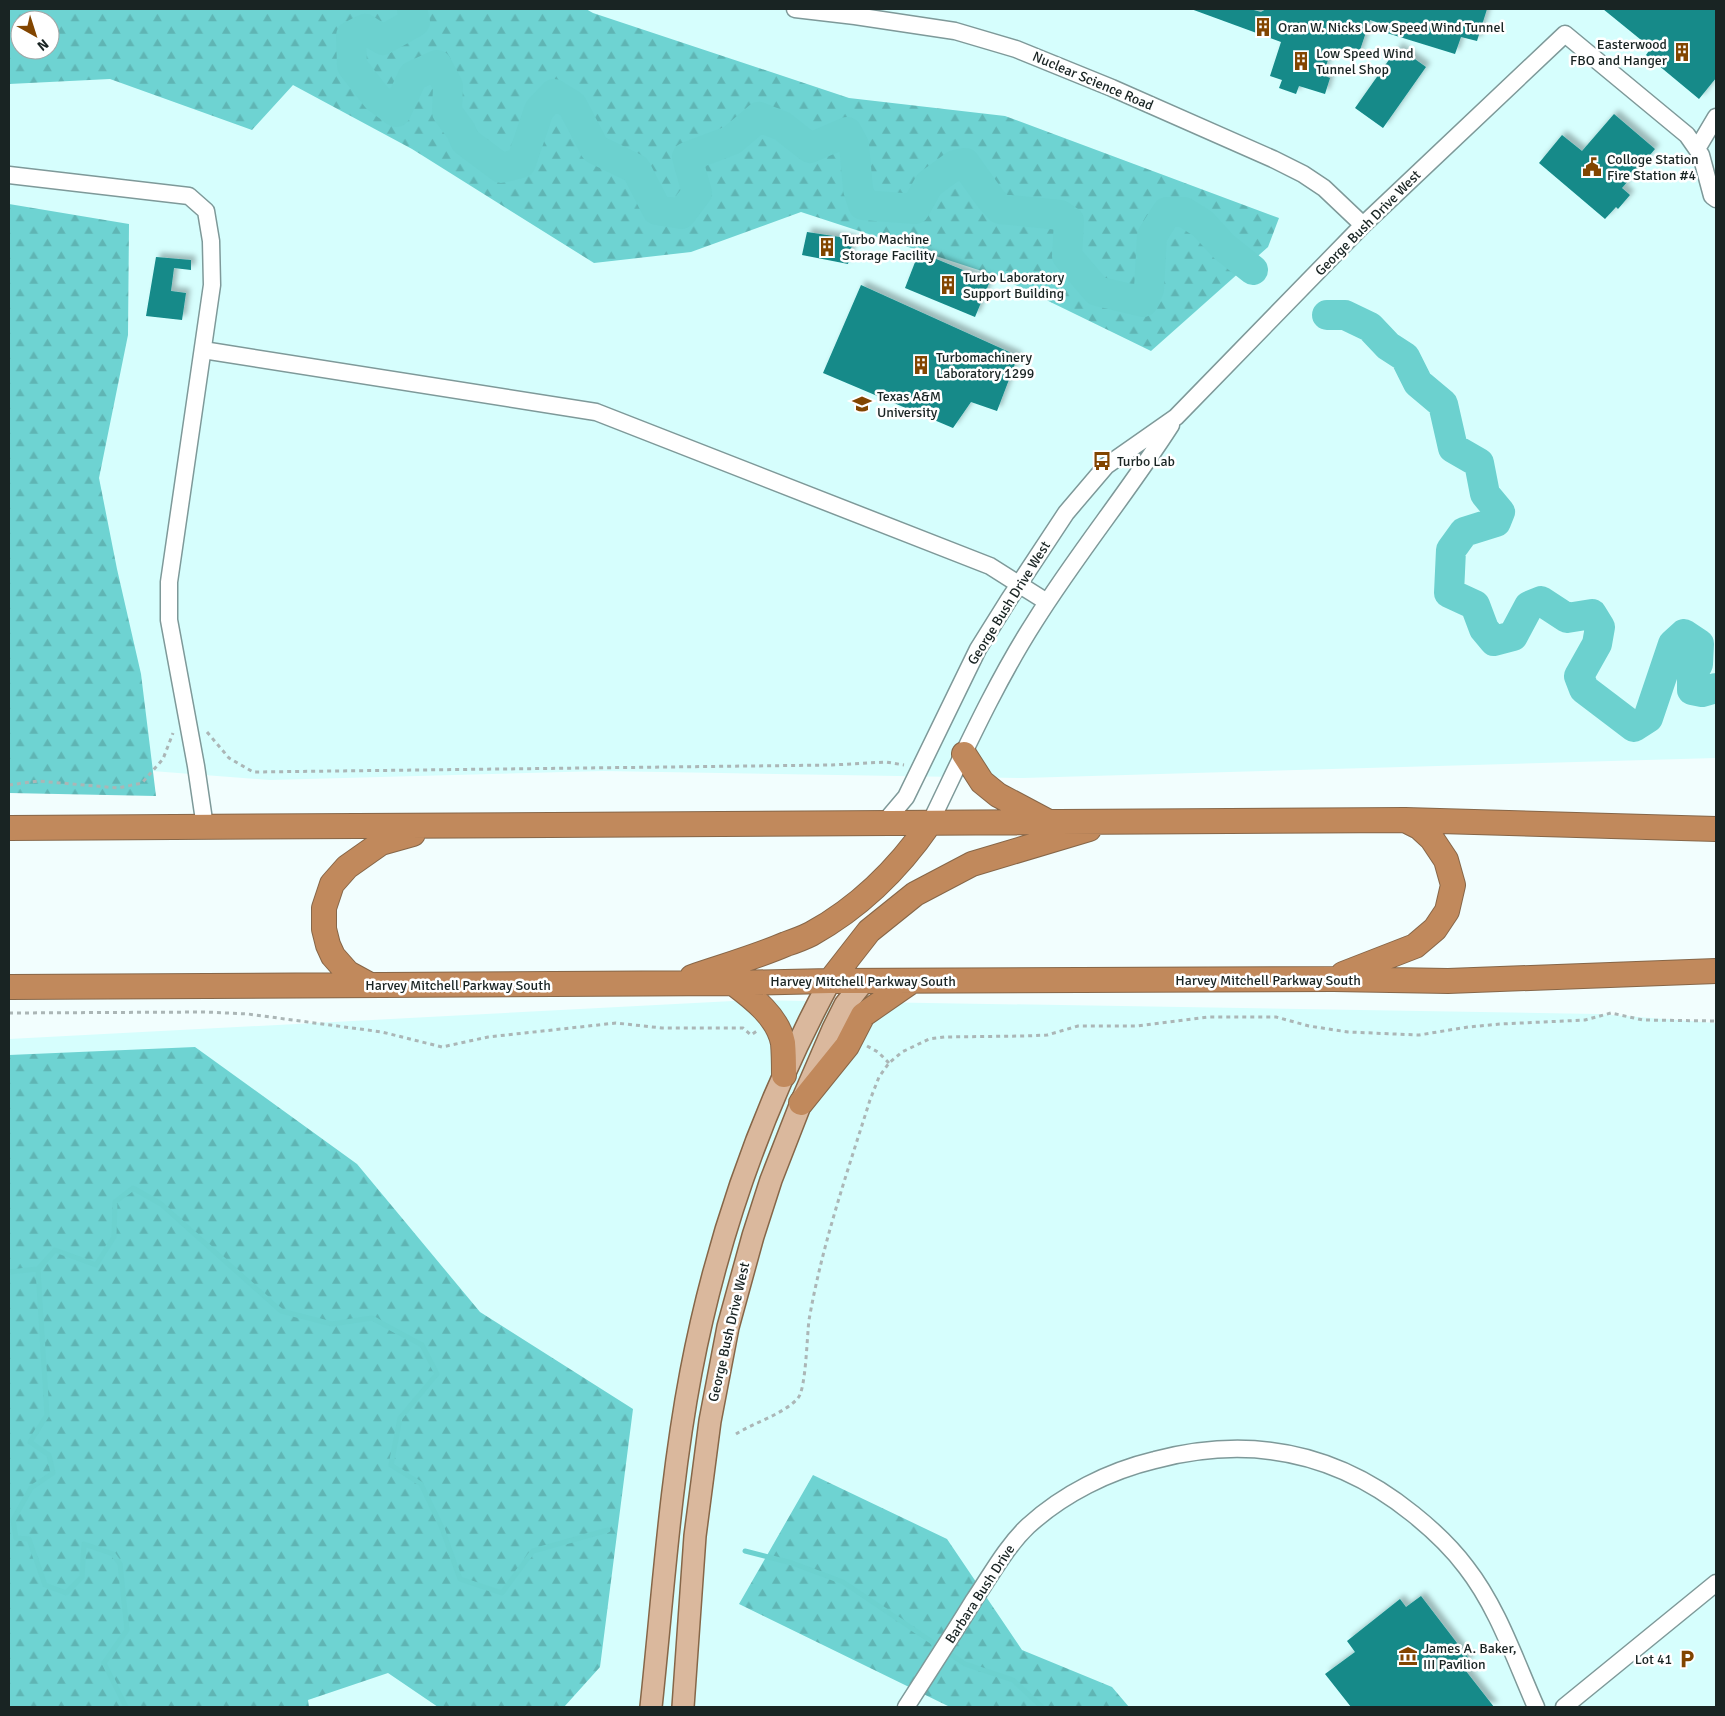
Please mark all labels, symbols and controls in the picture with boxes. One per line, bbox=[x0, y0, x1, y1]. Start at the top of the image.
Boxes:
north arrow bbox=[10, 10, 60, 60]
building icon: Oran W. Nicks Low Speed Wind Tunnel bbox=[1252, 16, 1274, 38]
place label: Oran W. Nicks Low Speed Wind Tunnel bbox=[1278, 19, 1505, 36]
text: N bbox=[34, 35, 52, 54]
place label: Easterwood FBO and Hanger bbox=[1570, 36, 1668, 69]
building icon: Easterwood FBO and Hanger bbox=[1671, 41, 1693, 63]
place label: Low Speed Wind Tunnel Shop bbox=[1316, 45, 1414, 78]
street label: Nuclear Science Road bbox=[1030, 48, 1156, 114]
building icon: Low Speed Wind Tunnel Shop bbox=[1290, 50, 1312, 72]
place label: Colloge Station Fire Station #4 bbox=[1607, 151, 1699, 184]
public building icon: Colloge Station Fire Station #4 bbox=[1581, 156, 1603, 178]
street label: George Bush Drive West bbox=[1312, 167, 1424, 279]
place label: Turbo Machine Storage Facility bbox=[842, 231, 936, 264]
building icon: Turbo Machine Storage Facility bbox=[816, 236, 838, 258]
place label: Turbo Laboratory Support Building bbox=[963, 269, 1065, 302]
building icon: Turbo Laboratory Support Building bbox=[937, 274, 959, 296]
place label: Turbomachinery Laboratory 1299 bbox=[936, 349, 1034, 382]
building icon: Turbomachinery Laboratory 1299 bbox=[910, 354, 932, 376]
place label: Texas A&M University bbox=[877, 388, 941, 421]
school or university icon: Texas A&M University bbox=[851, 393, 873, 415]
bus stop icon: Turbo Lab bbox=[1091, 450, 1113, 472]
place label: Turbo Lab bbox=[1117, 453, 1175, 470]
street label: George Bush Drive West bbox=[964, 538, 1054, 668]
street label: Harvey Mitchell Parkway South bbox=[1175, 972, 1361, 989]
street label: Harvey Mitchell Parkway South bbox=[770, 973, 956, 990]
street label: Harvey Mitchell Parkway South bbox=[365, 977, 551, 994]
street label: George Bush Drive West bbox=[705, 1261, 753, 1403]
street label: Barbara Bush Drive bbox=[942, 1541, 1018, 1647]
place label: James A. Baker, III Pavilion bbox=[1423, 1640, 1517, 1673]
museum icon: James A. Baker, III Pavilion bbox=[1397, 1645, 1419, 1667]
parking icon: Lot 41 bbox=[1676, 1648, 1698, 1670]
place label: Lot 41 bbox=[1635, 1651, 1672, 1668]

